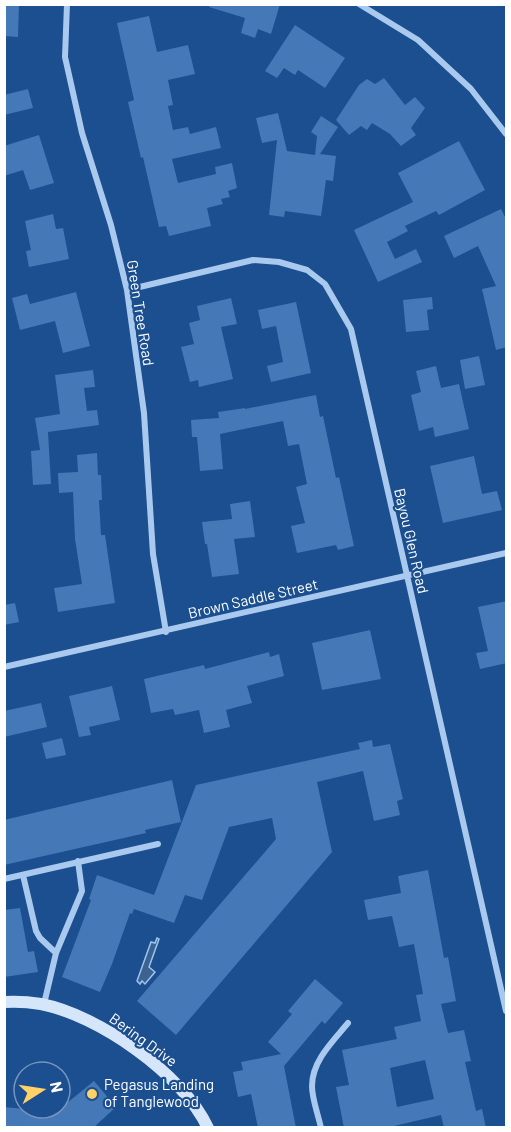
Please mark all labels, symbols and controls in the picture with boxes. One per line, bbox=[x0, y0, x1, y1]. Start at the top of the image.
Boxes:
street label: Green Tree Road bbox=[124, 259, 158, 367]
street label: Bayou Glen Road bbox=[391, 486, 433, 595]
street label: Brown Saddle Street bbox=[186, 574, 319, 622]
street label: Bering Drive bbox=[106, 1009, 181, 1070]
north arrow bbox=[12, 1060, 72, 1120]
place label: Pegasus Landing of Tanglewood bbox=[104, 1075, 214, 1110]
text: N bbox=[47, 1080, 68, 1094]
marker: Pegasus Landing of Tanglewood bbox=[85, 1087, 99, 1101]

